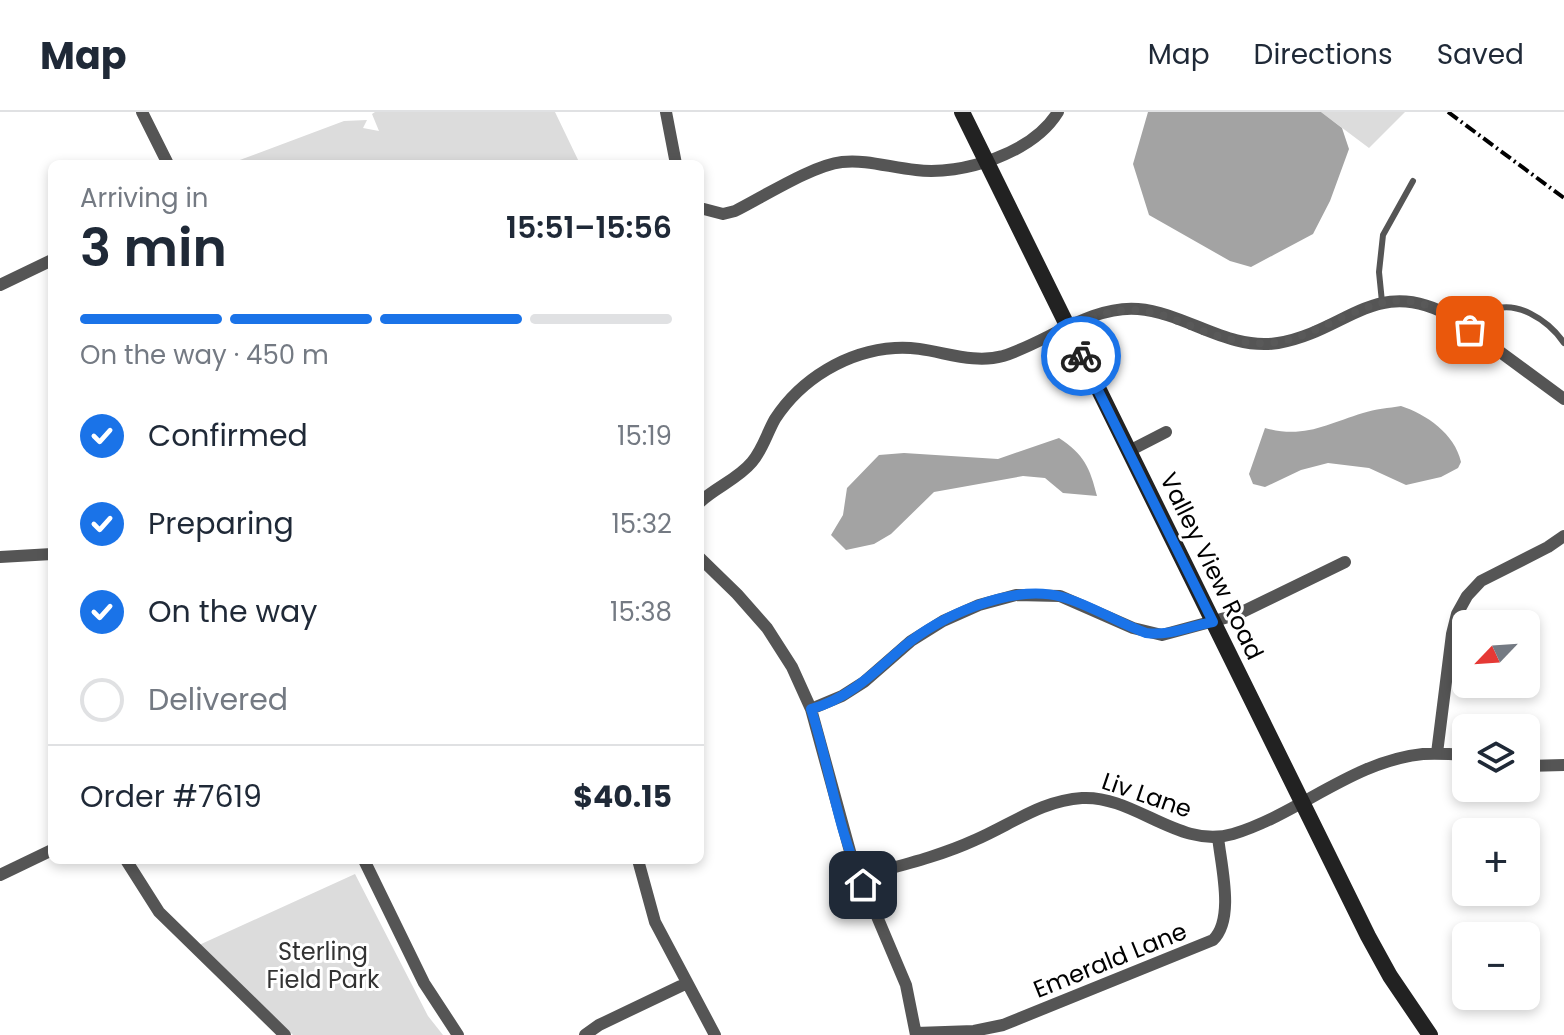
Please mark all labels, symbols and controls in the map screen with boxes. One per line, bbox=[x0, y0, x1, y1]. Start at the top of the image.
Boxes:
text: Map bbox=[40, 29, 127, 82]
text: Map bbox=[1148, 35, 1210, 74]
text: Directions bbox=[1254, 35, 1393, 74]
text: Saved bbox=[1437, 35, 1524, 74]
text: Arriving in bbox=[80, 180, 209, 216]
text: 15:51–15:56 bbox=[506, 206, 672, 249]
text: 3 min bbox=[80, 211, 227, 284]
pin bbox=[1436, 296, 1504, 364]
icon: bag bbox=[1448, 308, 1492, 352]
courier bbox=[1041, 316, 1121, 396]
icon: bike bbox=[1059, 334, 1103, 378]
text: On the way · 450 m bbox=[80, 337, 329, 373]
icon: check bbox=[80, 414, 124, 458]
text: Confirmed bbox=[148, 414, 308, 457]
text: 15:19 bbox=[617, 418, 672, 454]
street label: Valley View Road bbox=[1152, 467, 1272, 665]
icon: check bbox=[80, 502, 124, 546]
text: Preparing bbox=[148, 502, 294, 545]
text: 15:32 bbox=[612, 506, 672, 542]
icon: check bbox=[80, 590, 124, 634]
text: On the way bbox=[148, 590, 317, 633]
text: 15:38 bbox=[610, 594, 672, 630]
north arrow bbox=[1452, 610, 1540, 698]
map controls bbox=[1452, 610, 1540, 1010]
text: Delivered bbox=[148, 678, 288, 721]
button: layers bbox=[1452, 714, 1540, 802]
street label: Liv Lane bbox=[1098, 764, 1196, 826]
text: Order #7619 bbox=[80, 775, 262, 818]
text: $40.15 bbox=[573, 775, 672, 818]
button: + bbox=[1452, 818, 1540, 906]
pin bbox=[829, 851, 897, 919]
icon: home bbox=[841, 863, 885, 907]
street label: Emerald Lane bbox=[1028, 914, 1192, 1006]
button: − bbox=[1452, 922, 1540, 1010]
park label: Sterling Field Park bbox=[267, 935, 380, 996]

